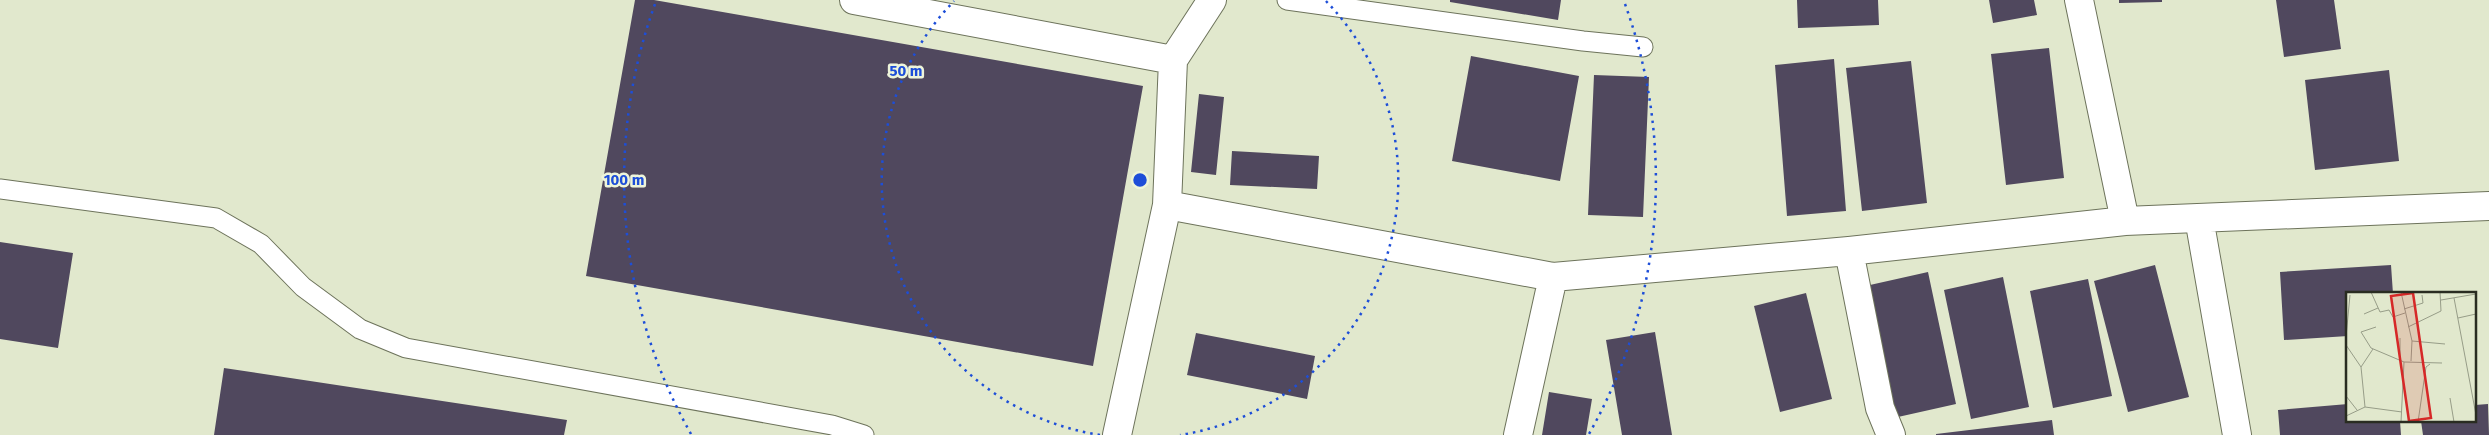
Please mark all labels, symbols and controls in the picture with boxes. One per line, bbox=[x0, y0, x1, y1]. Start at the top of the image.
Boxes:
text: 50 m bbox=[889, 62, 923, 80]
text: 100 m bbox=[604, 171, 644, 189]
centre of rings bbox=[1131, 171, 1149, 189]
inset map bbox=[2346, 292, 2476, 422]

